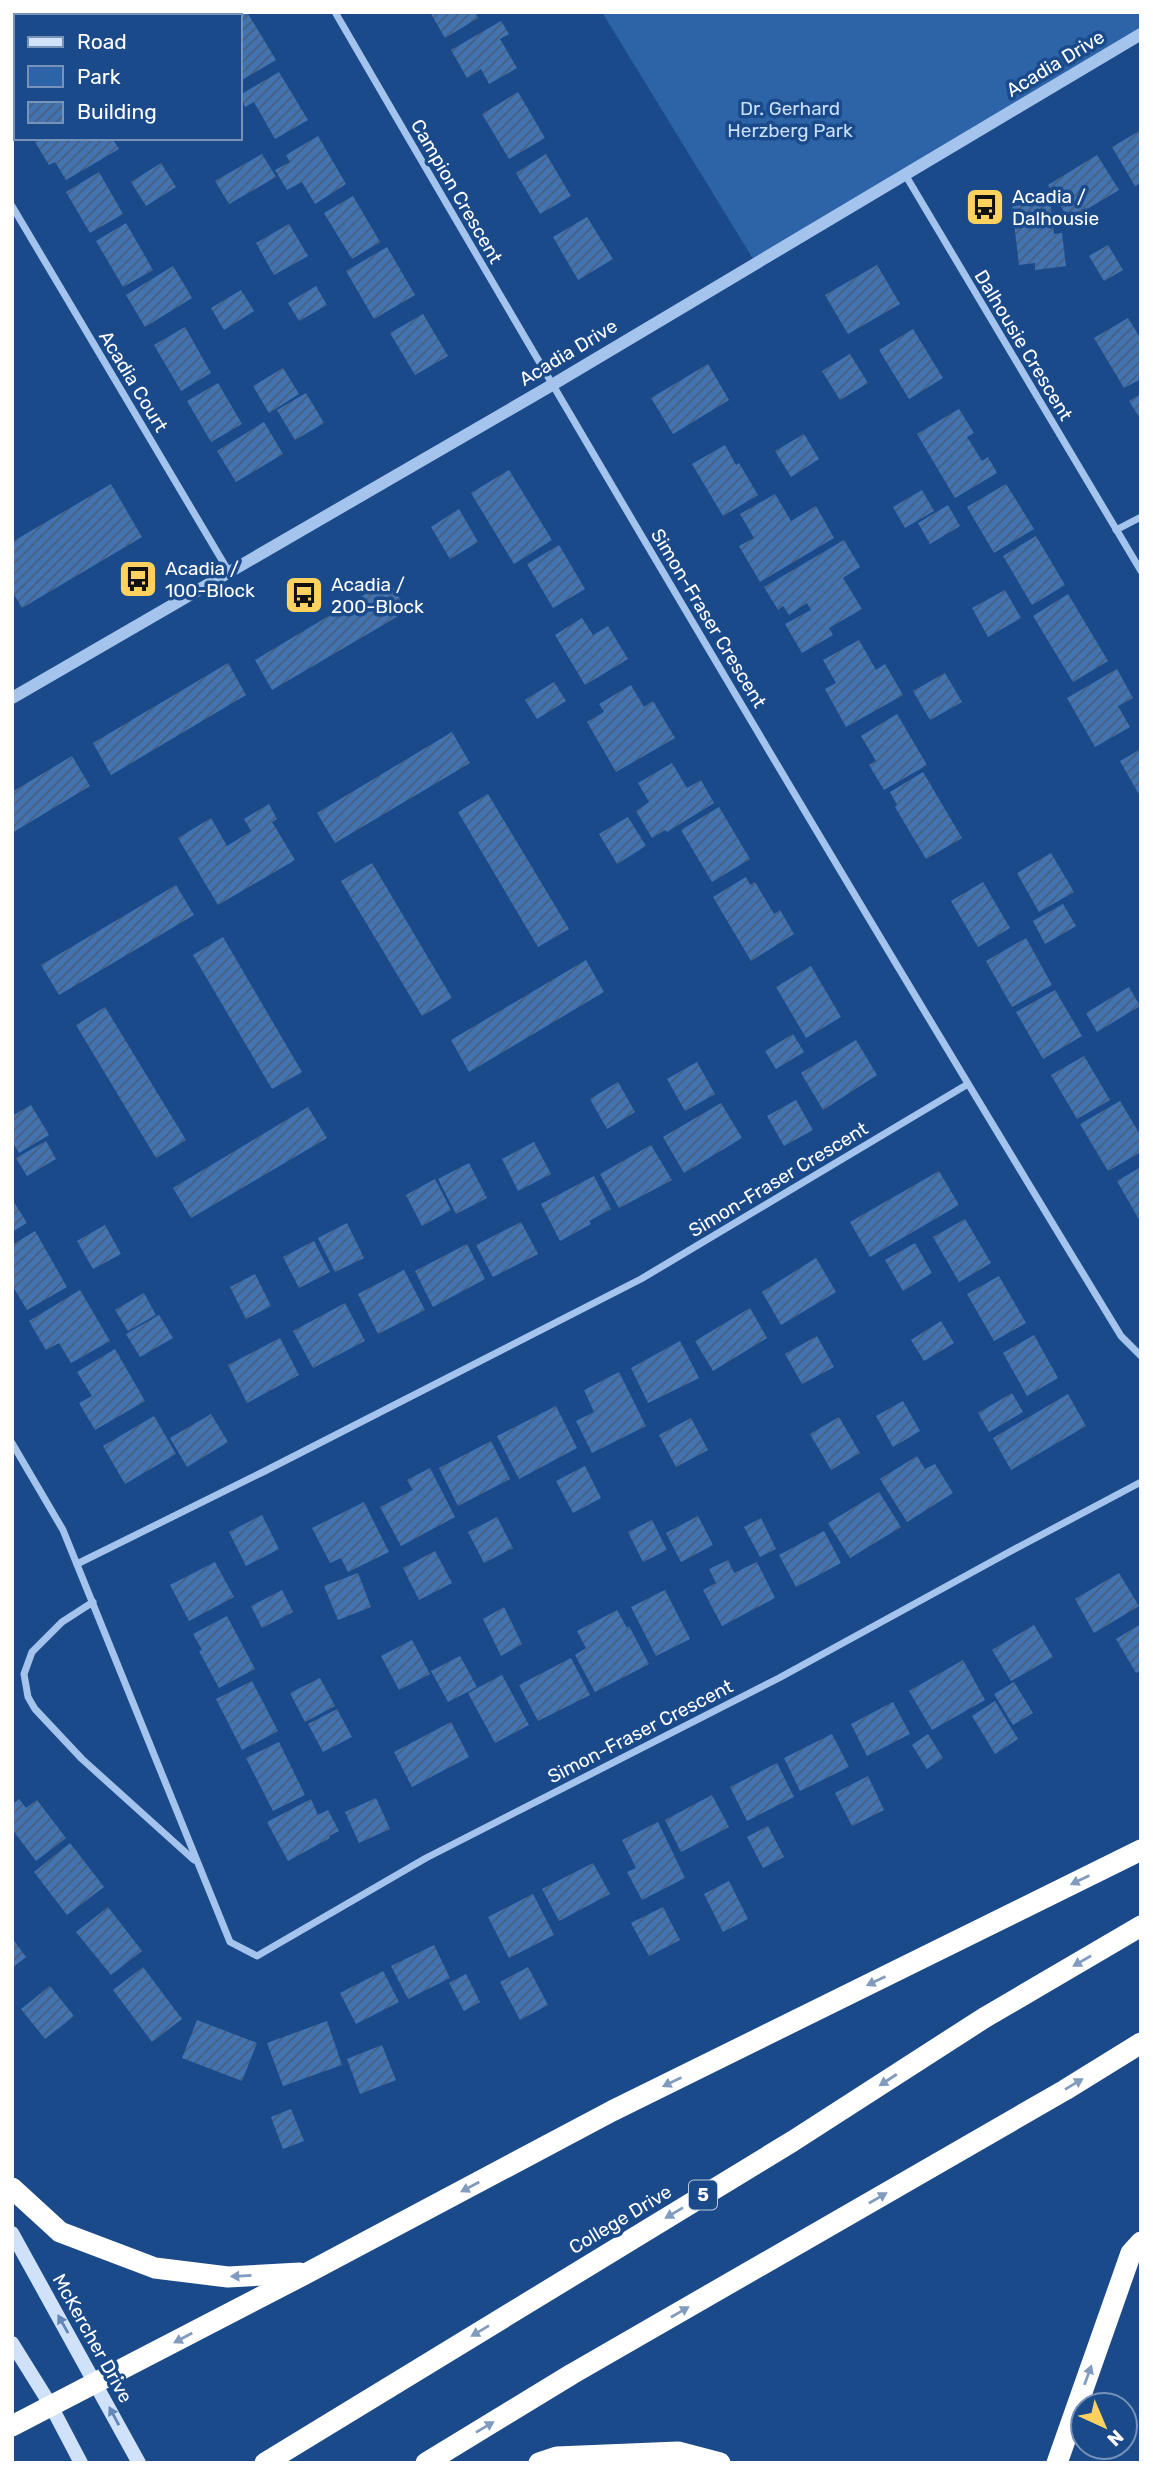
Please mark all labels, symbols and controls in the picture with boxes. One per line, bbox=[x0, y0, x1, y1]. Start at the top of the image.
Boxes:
legend bbox=[14, 14, 242, 140]
street label: Acadia Drive bbox=[1002, 25, 1108, 102]
text: Road bbox=[77, 29, 127, 54]
text: Park bbox=[77, 64, 121, 89]
park label: Dr. Gerhard Herzberg Park bbox=[727, 97, 853, 142]
text: Building bbox=[77, 99, 157, 124]
street label: Campion Crescent bbox=[406, 115, 508, 268]
place label: Acadia / Dalhousie bbox=[1012, 185, 1099, 230]
bus stop icon: Acadia / Dalhousie bbox=[964, 186, 1006, 228]
street label: Dalhousie Crescent bbox=[970, 266, 1078, 425]
street label: Acadia Drive bbox=[515, 314, 621, 391]
street label: Acadia Court bbox=[94, 326, 173, 437]
street label: Simon-Fraser Crescent bbox=[646, 525, 771, 712]
place label: Acadia / 100-Block bbox=[165, 557, 255, 602]
bus stop icon: Acadia / 100-Block bbox=[117, 558, 159, 600]
place label: Acadia / 200-Block bbox=[331, 573, 424, 618]
bus stop icon: Acadia / 200-Block bbox=[283, 574, 325, 616]
street label: Simon-Fraser Crescent bbox=[685, 1117, 872, 1242]
street label: Simon-Fraser Crescent bbox=[544, 1674, 737, 1788]
one-way arrow bbox=[1070, 1875, 1090, 1886]
one-way arrow bbox=[1072, 1954, 1091, 1967]
one-way arrow bbox=[866, 1975, 886, 1987]
one-way arrow bbox=[878, 2073, 898, 2086]
one-way arrow bbox=[662, 2076, 682, 2087]
one-way arrow bbox=[1065, 2078, 1084, 2090]
street label: College Drive bbox=[565, 2180, 676, 2259]
road number: 5 bbox=[689, 2180, 717, 2210]
one-way arrow bbox=[460, 2181, 480, 2193]
one-way arrow bbox=[868, 2192, 887, 2204]
one-way arrow bbox=[665, 2207, 684, 2219]
street label: McKercher Drive bbox=[48, 2270, 138, 2407]
one-way arrow bbox=[230, 2271, 252, 2282]
one-way arrow bbox=[671, 2306, 690, 2318]
one-way arrow bbox=[57, 2314, 69, 2333]
one-way arrow bbox=[470, 2324, 489, 2337]
one-way arrow bbox=[173, 2331, 193, 2343]
one-way arrow bbox=[1083, 2365, 1094, 2386]
north arrow bbox=[1069, 2391, 1139, 2461]
one-way arrow bbox=[108, 2406, 120, 2426]
one-way arrow bbox=[475, 2421, 494, 2434]
text: N bbox=[1103, 2425, 1128, 2451]

